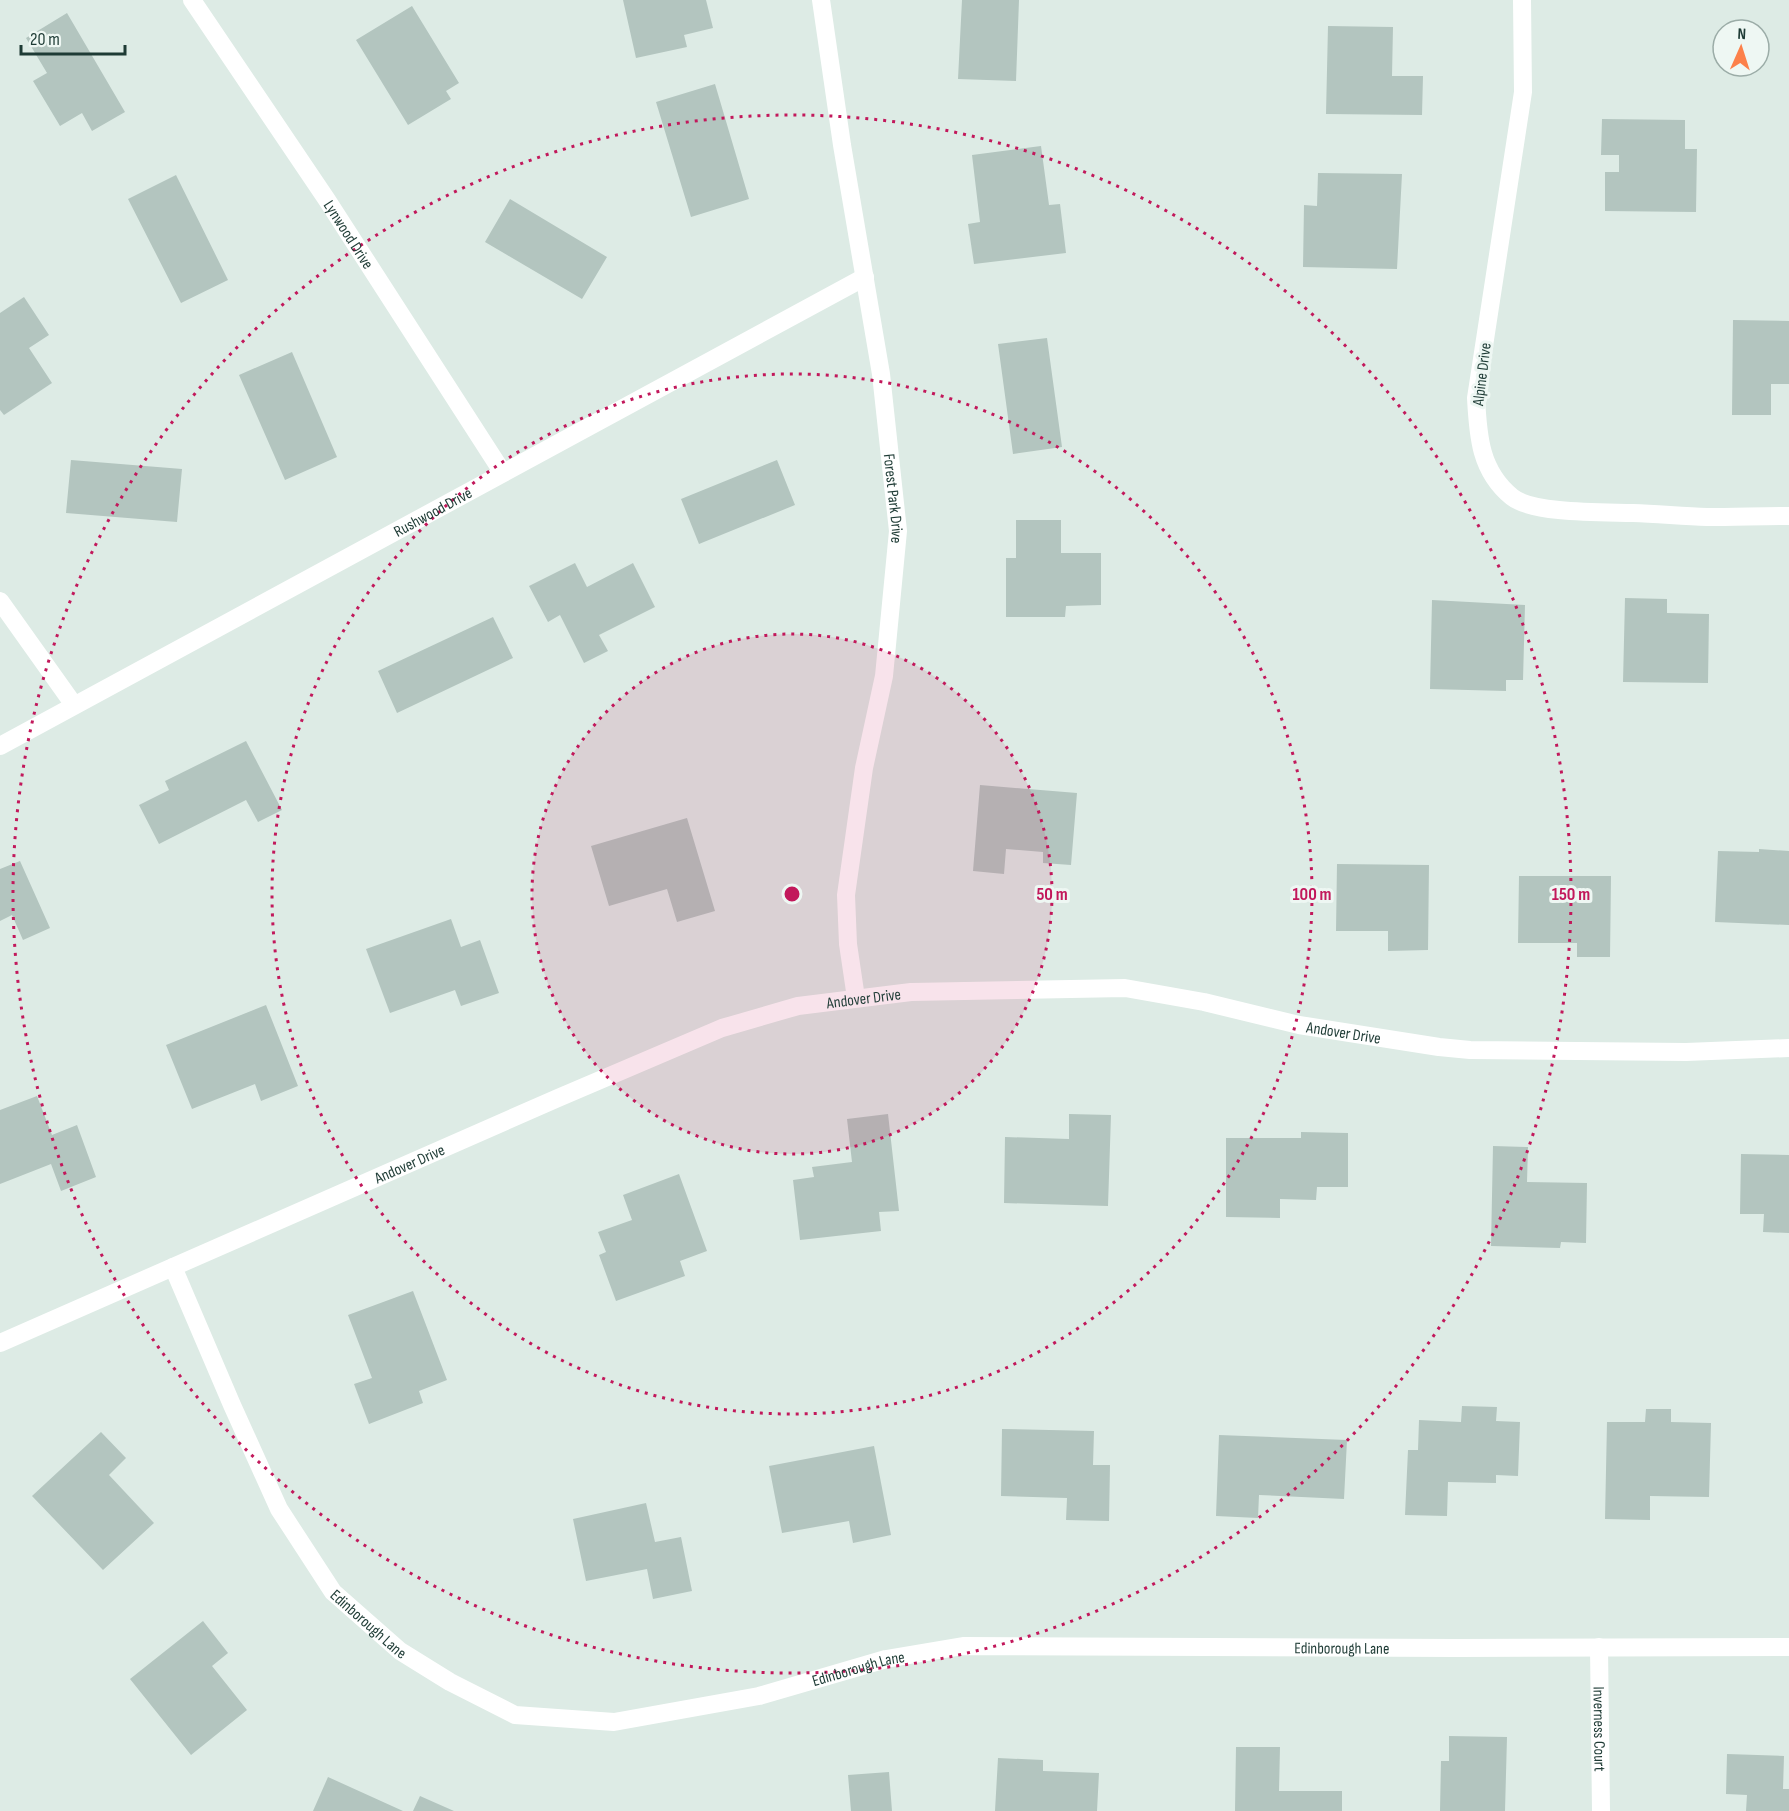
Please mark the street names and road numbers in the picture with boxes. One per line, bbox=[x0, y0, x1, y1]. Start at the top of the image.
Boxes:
street label: Lynwood Drive bbox=[319, 197, 377, 273]
street label: Alpine Drive bbox=[1469, 342, 1496, 408]
street label: Forest Park Drive bbox=[879, 453, 906, 544]
street label: Rushwood Drive bbox=[391, 484, 476, 542]
street label: Andover Drive bbox=[825, 985, 902, 1014]
street label: Andover Drive bbox=[1304, 1018, 1382, 1049]
street label: Andover Drive bbox=[371, 1141, 448, 1189]
street label: Edinborough Lane bbox=[326, 1586, 409, 1664]
street label: Edinborough Lane bbox=[1294, 1639, 1389, 1659]
street label: Edinborough Lane bbox=[810, 1648, 906, 1691]
street label: Inverness Court bbox=[1588, 1686, 1609, 1772]

